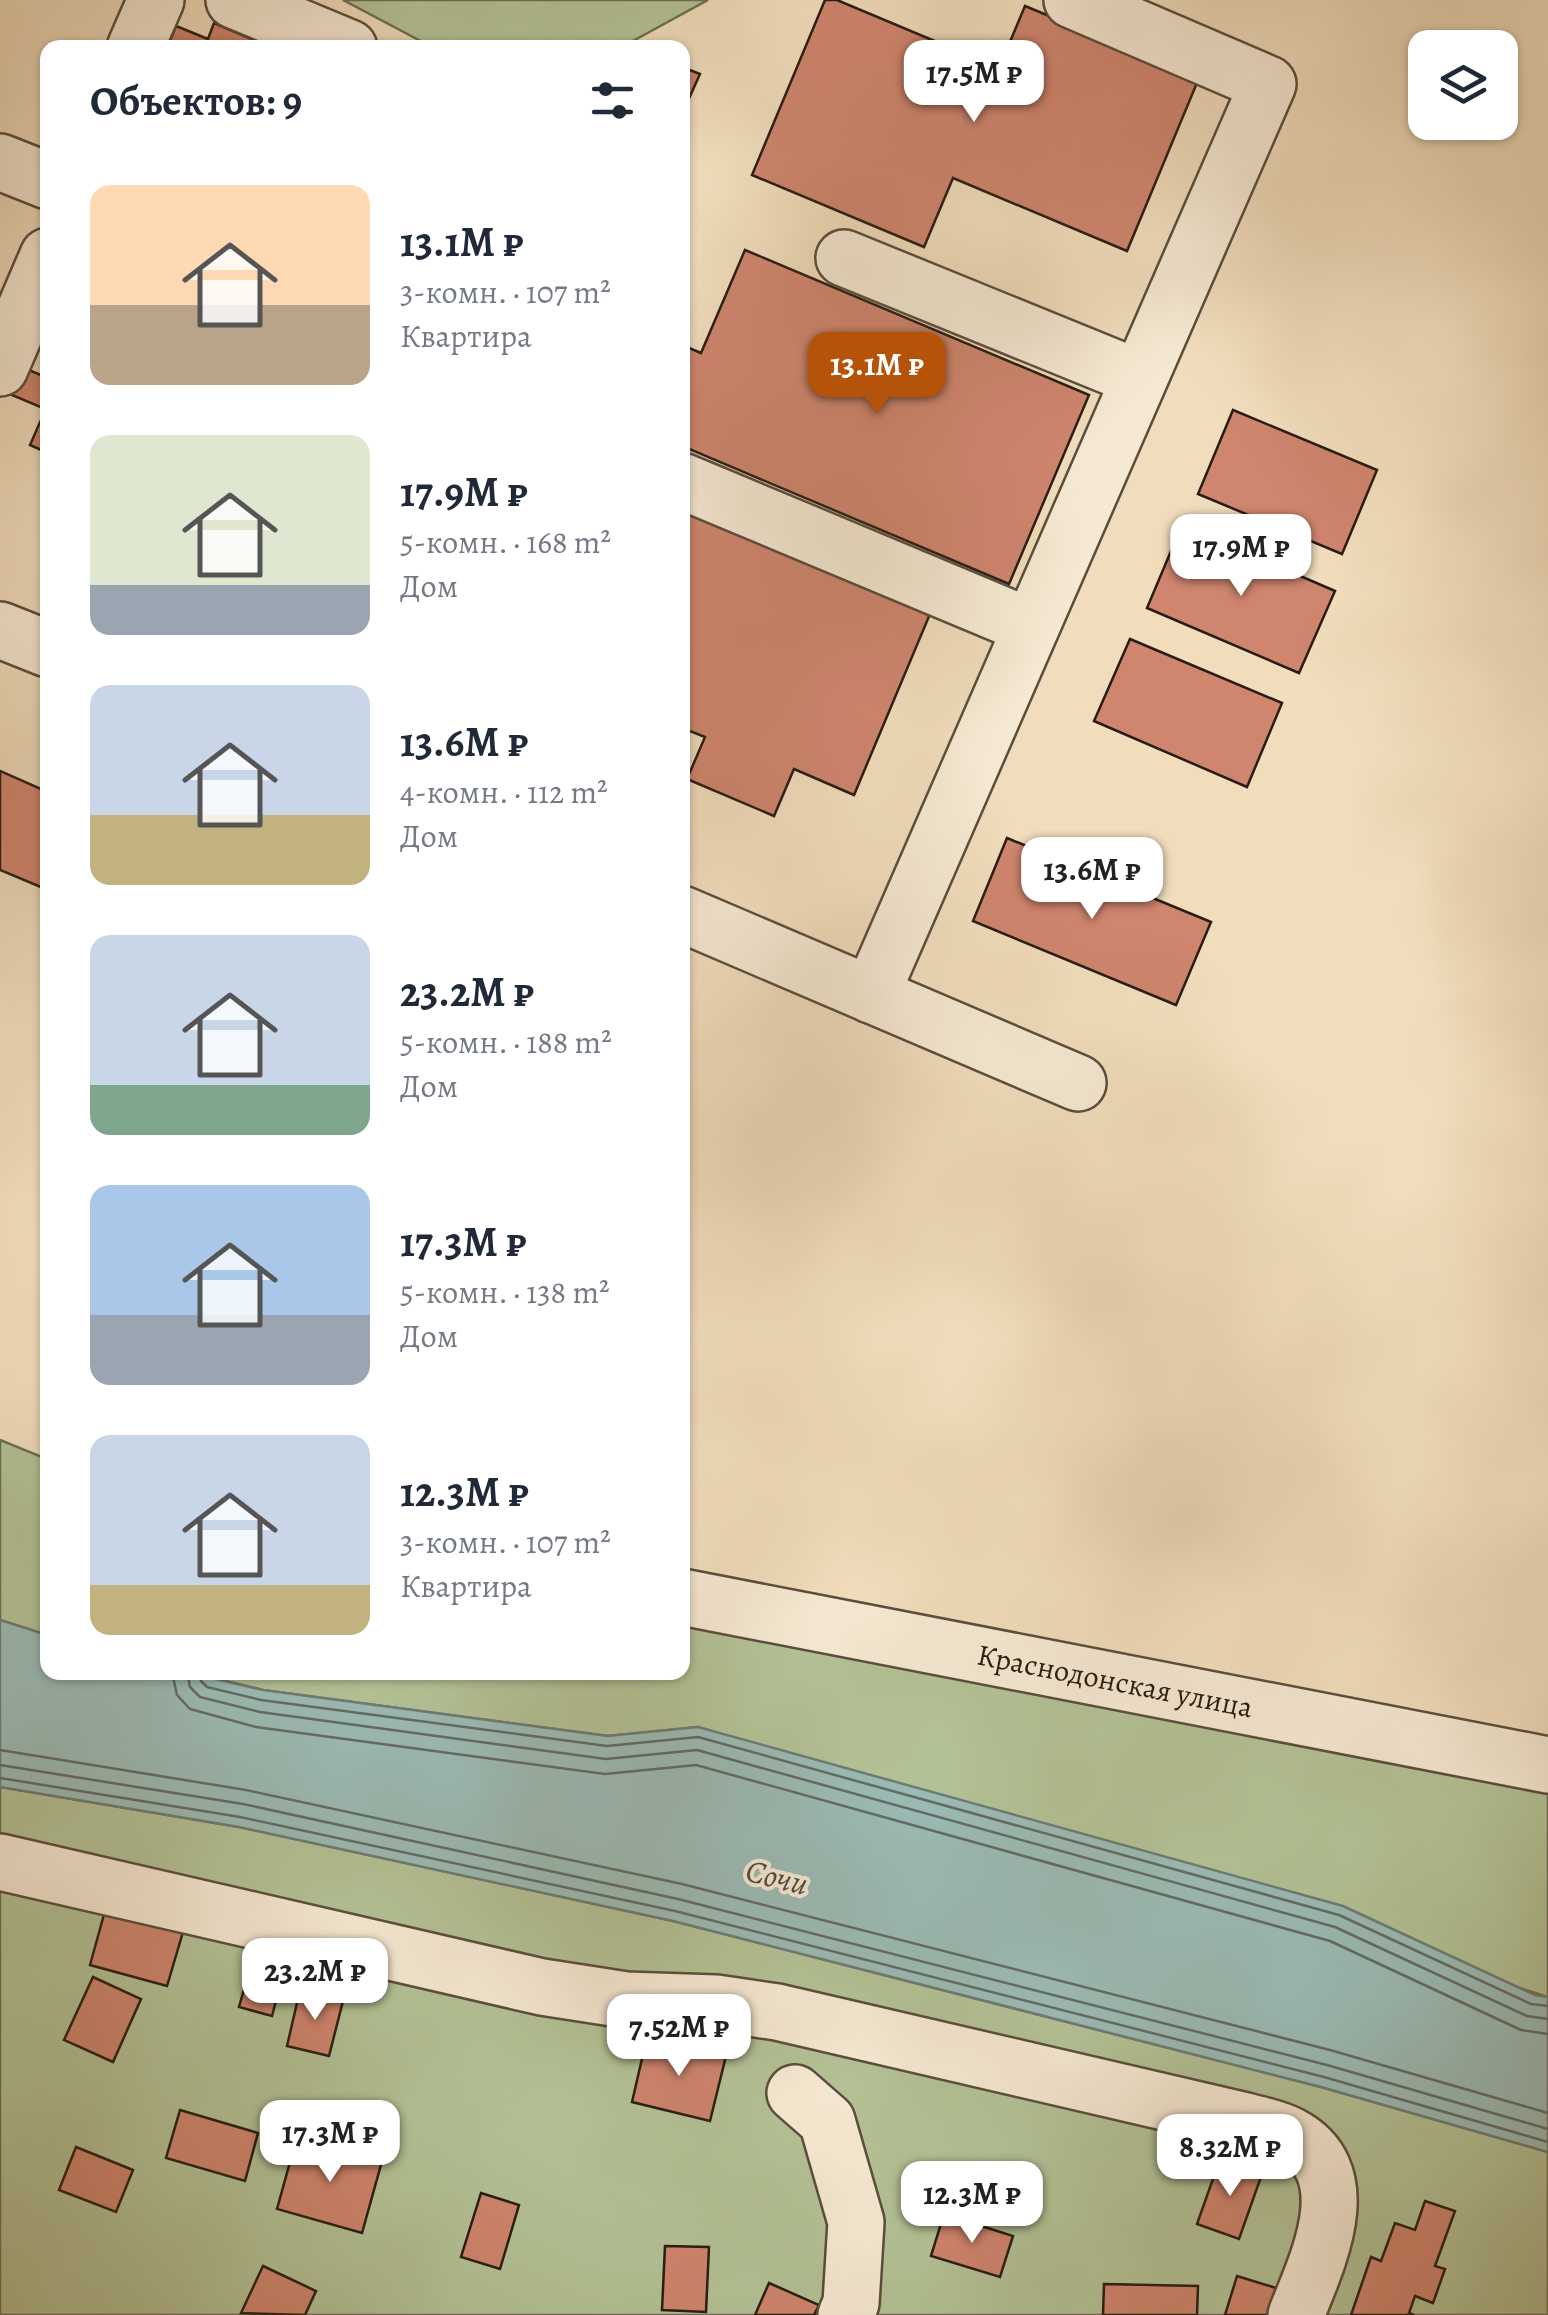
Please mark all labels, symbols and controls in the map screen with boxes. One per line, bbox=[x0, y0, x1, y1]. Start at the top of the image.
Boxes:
map controls bbox=[1408, 30, 1518, 140]
button: layers bbox=[1408, 30, 1518, 140]
pin: 17.5M ₽ bbox=[882, 40, 1066, 125]
text: 17.5M ₽ bbox=[926, 50, 1022, 94]
text: Объектов: 9 bbox=[90, 72, 302, 129]
icon: filters bbox=[585, 73, 640, 128]
text: 13.1M ₽ bbox=[400, 213, 524, 270]
icon: home bbox=[170, 225, 290, 345]
text: 3-комн. · 107 m² bbox=[400, 270, 611, 314]
text: Квартира bbox=[400, 314, 532, 358]
pin: 13.1M ₽ bbox=[785, 332, 969, 417]
text: 13.1M ₽ bbox=[830, 342, 924, 386]
text: 17.9M ₽ bbox=[400, 463, 528, 520]
icon: home bbox=[170, 475, 290, 595]
pin: 17.9M ₽ bbox=[1149, 514, 1333, 599]
text: 5-комн. · 168 m² bbox=[400, 520, 611, 564]
text: 17.9M ₽ bbox=[1192, 524, 1290, 568]
text: Дом bbox=[400, 564, 458, 608]
text: 13.6M ₽ bbox=[400, 713, 528, 770]
icon: home bbox=[170, 725, 290, 845]
text: 4-комн. · 112 m² bbox=[400, 770, 608, 814]
text: Дом bbox=[400, 814, 458, 858]
pin: 13.6M ₽ bbox=[1000, 837, 1184, 922]
text: 13.6M ₽ bbox=[1043, 847, 1141, 891]
text: 23.2M ₽ bbox=[400, 963, 534, 1020]
icon: home bbox=[170, 975, 290, 1095]
text: 5-комн. · 188 m² bbox=[400, 1020, 612, 1064]
text: Дом bbox=[400, 1064, 458, 1108]
text: 17.3M ₽ bbox=[400, 1213, 527, 1270]
icon: home bbox=[170, 1225, 290, 1345]
text: 5-комн. · 138 m² bbox=[400, 1270, 610, 1314]
text: Дом bbox=[400, 1314, 458, 1358]
text: 12.3M ₽ bbox=[400, 1463, 529, 1520]
icon: home bbox=[170, 1475, 290, 1595]
text: 3-комн. · 107 m² bbox=[400, 1520, 611, 1564]
text: Квартира bbox=[400, 1564, 532, 1608]
street label: Краснодонская улица bbox=[974, 1635, 1256, 1727]
water label: Сочи bbox=[741, 1848, 813, 1906]
pin: 23.2M ₽ bbox=[223, 1938, 407, 2023]
text: 23.2M ₽ bbox=[264, 1948, 366, 1992]
pin: 7.52M ₽ bbox=[587, 1994, 771, 2079]
text: 7.52M ₽ bbox=[629, 2004, 729, 2048]
pin: 17.3M ₽ bbox=[238, 2100, 422, 2185]
text: 17.3M ₽ bbox=[282, 2110, 378, 2154]
pin: 8.32M ₽ bbox=[1138, 2114, 1322, 2199]
text: 8.32M ₽ bbox=[1179, 2124, 1281, 2168]
pin: 12.3M ₽ bbox=[880, 2161, 1064, 2246]
text: 12.3M ₽ bbox=[923, 2171, 1021, 2215]

